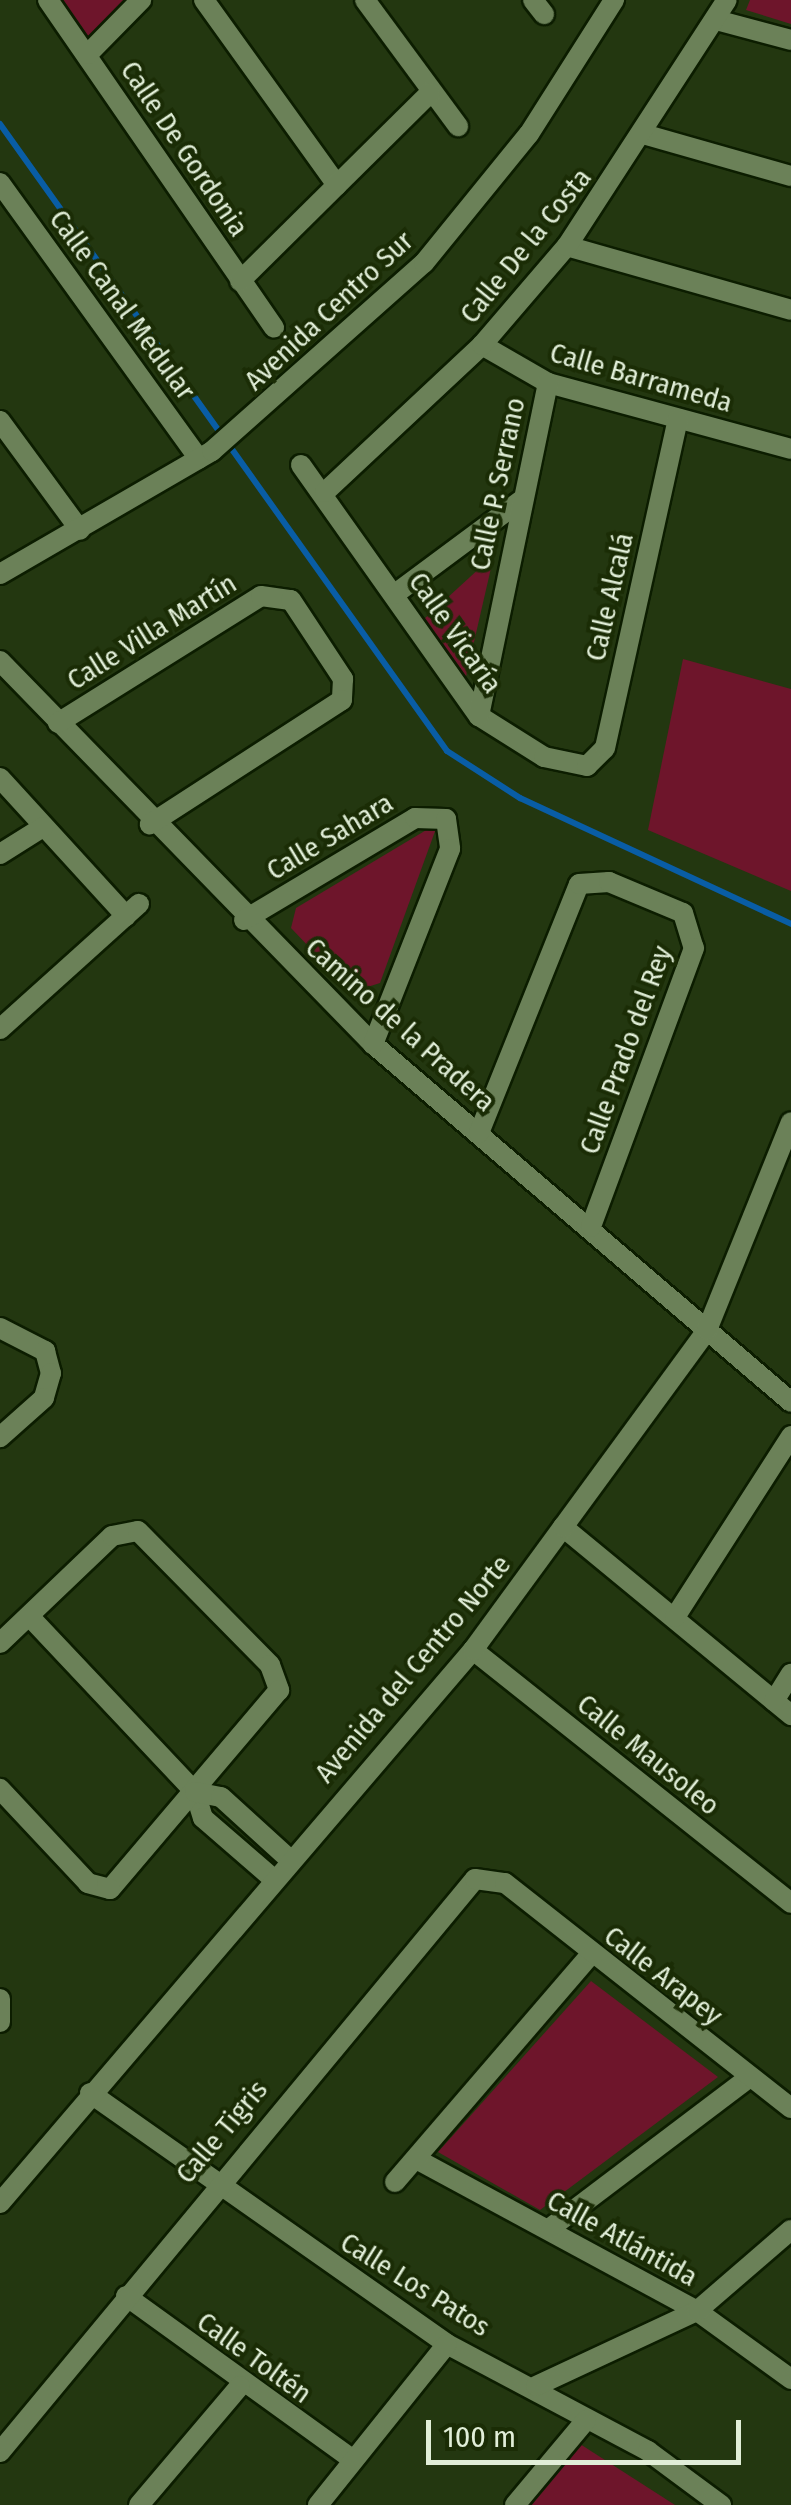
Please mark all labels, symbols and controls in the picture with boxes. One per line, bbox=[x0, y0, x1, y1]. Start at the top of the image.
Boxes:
street label: Calle De Gordonia bbox=[113, 55, 255, 243]
street label: Calle De la Costa bbox=[453, 162, 599, 330]
street label: Calle Canal Medular bbox=[42, 204, 202, 406]
street label: Avenida Centro Sur bbox=[238, 224, 420, 398]
street label: Calle Barrameda bbox=[546, 336, 736, 420]
street label: Calle P. Serrano bbox=[463, 395, 533, 573]
street label: Calle Alcalá bbox=[579, 530, 641, 664]
street label: Calle Vicaría bbox=[401, 566, 509, 700]
street label: Calle Villa Martín bbox=[61, 567, 243, 697]
street label: Calle Sahara bbox=[261, 786, 399, 888]
street label: Camino de la Pradera bbox=[298, 931, 502, 1119]
street label: Calle Prado del Rey bbox=[573, 941, 679, 1159]
street label: Avenida del Centro Norte bbox=[308, 1548, 518, 1790]
street label: Calle Mausoleo bbox=[570, 1687, 726, 1823]
street label: Calle Arapey bbox=[597, 1919, 729, 2033]
street label: Calle Tigris bbox=[169, 2074, 275, 2190]
street label: Calle Atlántida bbox=[541, 2184, 703, 2294]
street label: Calle Los Patos bbox=[334, 2226, 496, 2344]
street label: Calle Toltén bbox=[190, 2305, 318, 2411]
scale bar bbox=[431, 2400, 746, 2462]
text: 100 m bbox=[443, 2419, 516, 2455]

